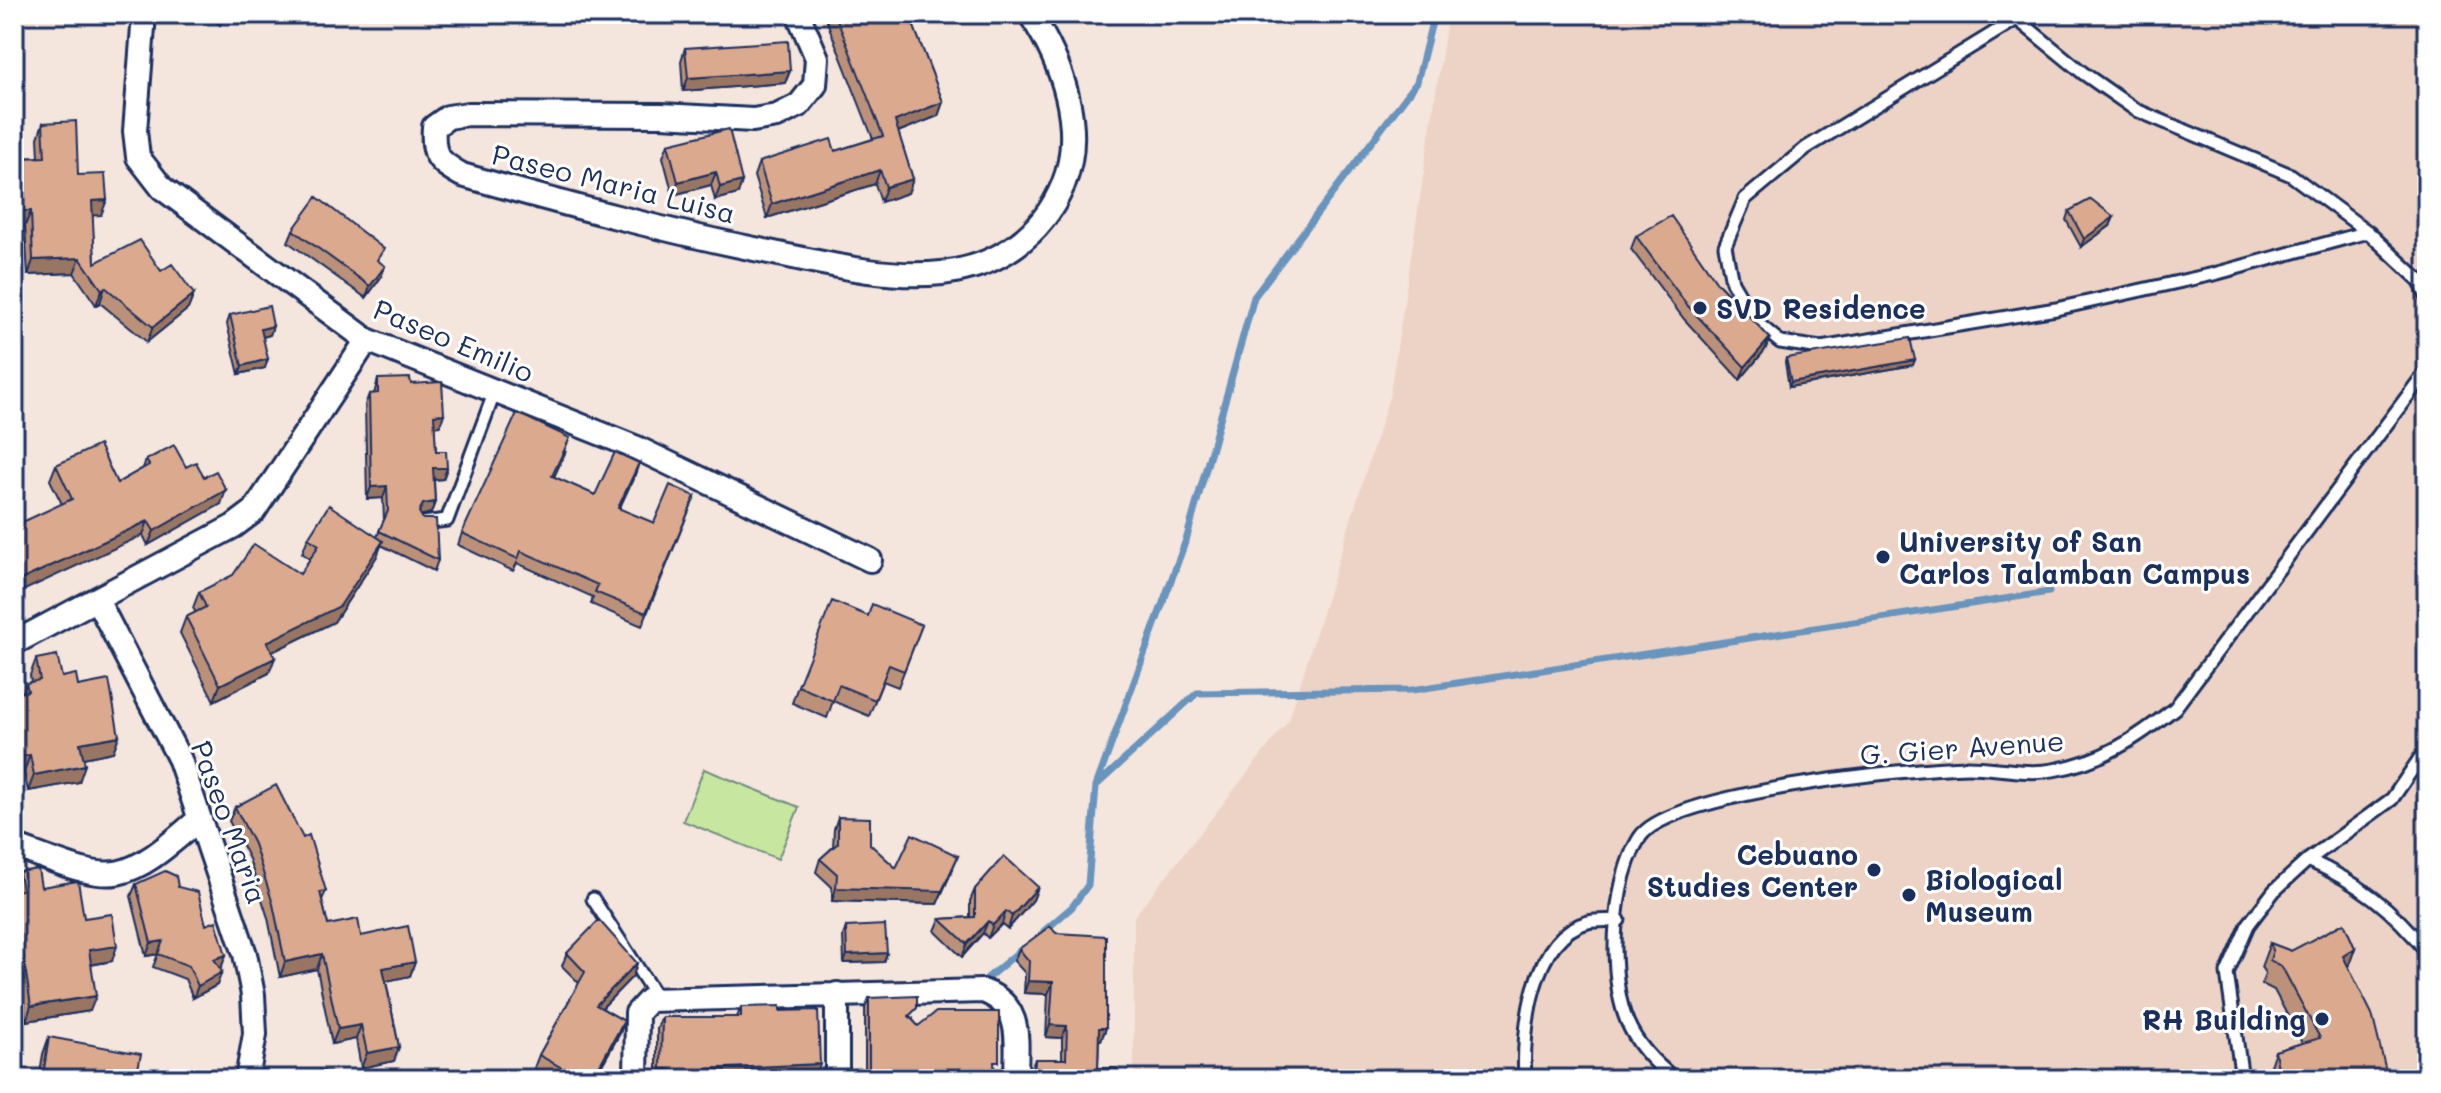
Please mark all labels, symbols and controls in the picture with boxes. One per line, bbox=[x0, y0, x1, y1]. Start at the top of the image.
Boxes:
street label: Paseo Maria Luisa bbox=[489, 135, 739, 231]
street label: Paseo Emilio bbox=[369, 290, 539, 390]
place label: SVD Residence bbox=[1716, 290, 1926, 326]
marker: SVD Residence bbox=[1691, 299, 1709, 317]
place label: University of San Carlos Talamban Campus bbox=[1899, 523, 2250, 591]
marker: University of San Carlos Talamban Campus bbox=[1874, 548, 1892, 566]
street label: G. Gier Avenue bbox=[1859, 722, 2065, 772]
street label: Paseo Maria bbox=[184, 736, 276, 908]
place label: Cebuano Studies Center bbox=[1647, 836, 1858, 904]
marker: Cebuano Studies Center bbox=[1865, 861, 1883, 879]
place label: Biological Museum bbox=[1925, 861, 2063, 929]
marker: Biological Museum bbox=[1900, 886, 1918, 904]
place label: RH Building bbox=[2142, 1001, 2306, 1037]
marker: RH Building bbox=[2313, 1010, 2331, 1028]

